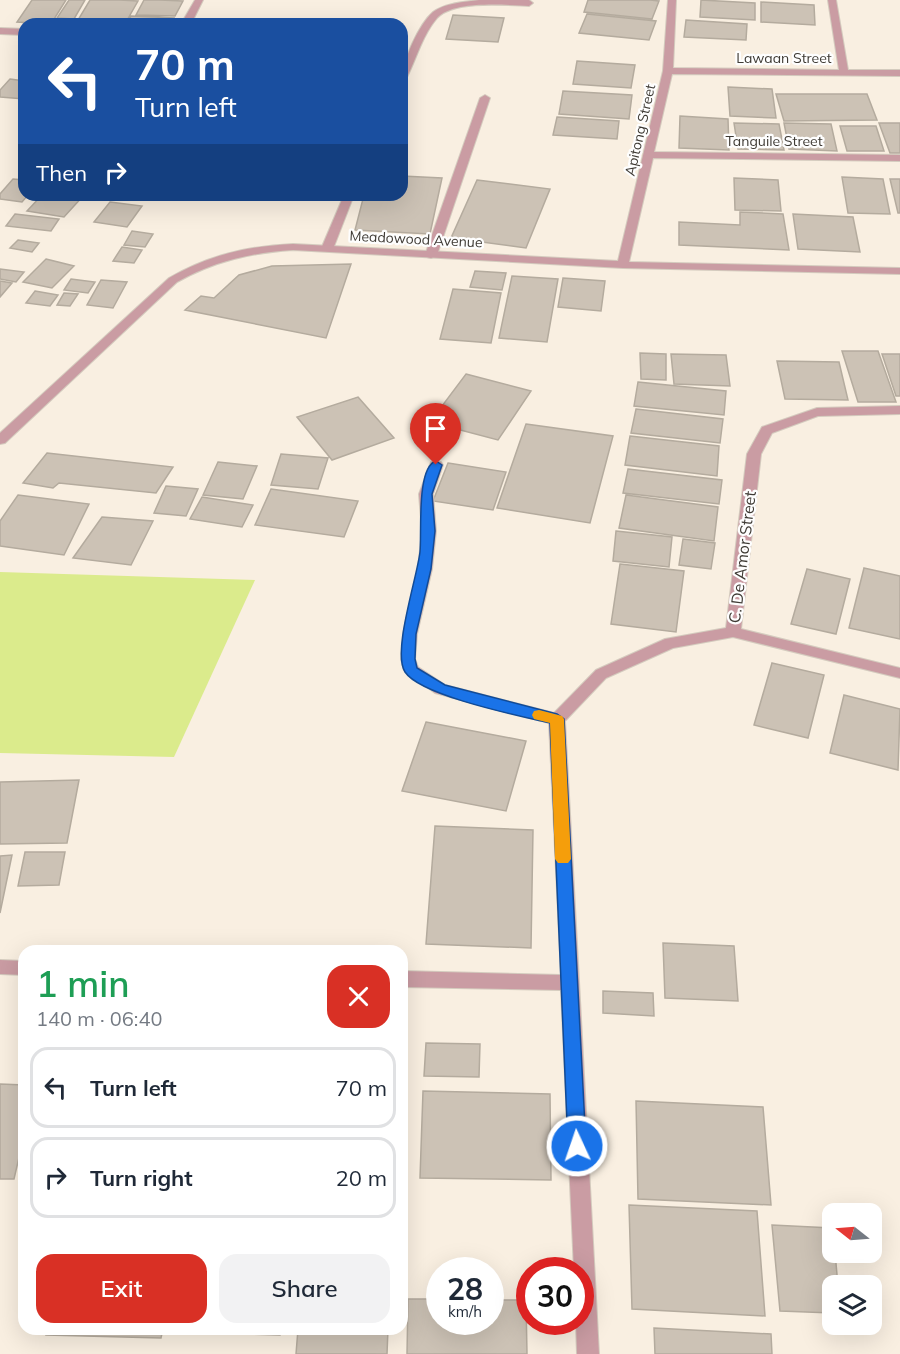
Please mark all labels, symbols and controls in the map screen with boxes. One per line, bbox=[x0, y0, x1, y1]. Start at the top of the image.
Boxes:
text: 70 m bbox=[135, 38, 235, 91]
icon: left bbox=[36, 42, 114, 120]
street label: Lawaan Street bbox=[736, 49, 832, 67]
street label: Apitong Street bbox=[621, 82, 659, 178]
text: Turn left bbox=[135, 90, 237, 124]
street label: Tanguile Street bbox=[725, 132, 823, 150]
icon: right bbox=[99, 156, 132, 189]
text: Then bbox=[36, 159, 87, 187]
street label: Meadowood Avenue bbox=[349, 227, 483, 251]
pin bbox=[410, 403, 461, 465]
icon: arrive bbox=[419, 412, 452, 445]
street label: C. De Amor Street bbox=[724, 489, 760, 624]
text: 1 min bbox=[36, 961, 130, 1006]
button: close bbox=[327, 965, 390, 1028]
text: 140 m · 06:40 bbox=[36, 1006, 162, 1031]
icon: left bbox=[39, 1071, 72, 1104]
text: Turn left bbox=[90, 1074, 177, 1102]
text: 70 m bbox=[336, 1074, 387, 1102]
position arrow bbox=[545, 1114, 609, 1178]
icon: right bbox=[39, 1161, 72, 1194]
text: Turn right bbox=[90, 1164, 193, 1192]
text: 20 m bbox=[336, 1164, 387, 1192]
north arrow bbox=[822, 1203, 882, 1263]
map controls bbox=[822, 1203, 882, 1335]
button: Exit bbox=[36, 1254, 207, 1323]
button: Share bbox=[219, 1254, 390, 1323]
speed limit sign: 30 bbox=[516, 1257, 594, 1335]
text: 28 bbox=[447, 1270, 483, 1308]
button: layers bbox=[822, 1275, 882, 1335]
text: km/h bbox=[448, 1302, 482, 1321]

